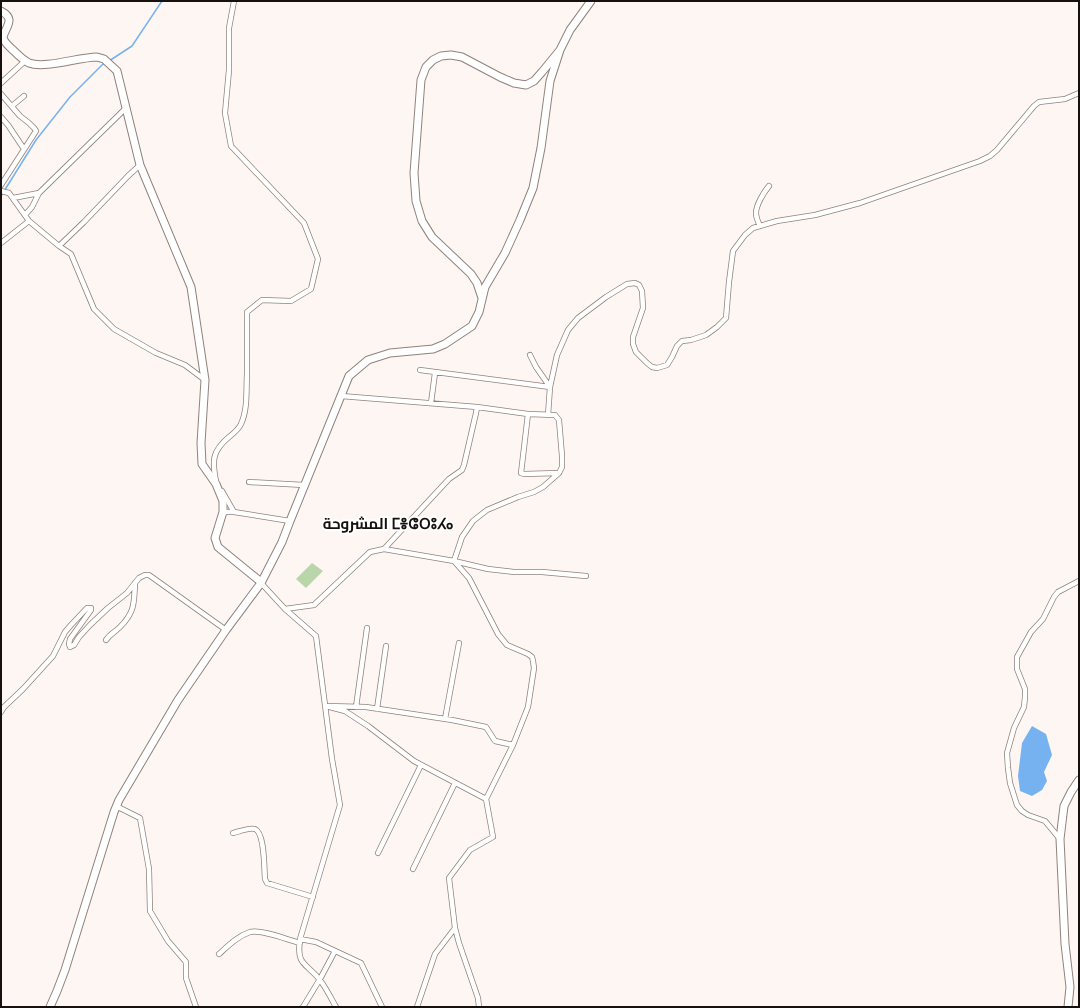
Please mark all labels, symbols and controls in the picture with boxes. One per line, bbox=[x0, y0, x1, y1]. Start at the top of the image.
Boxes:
district label: المشروحة ⵎⴻⵛⵔⵓⵃⴰ bbox=[323, 514, 453, 533]

